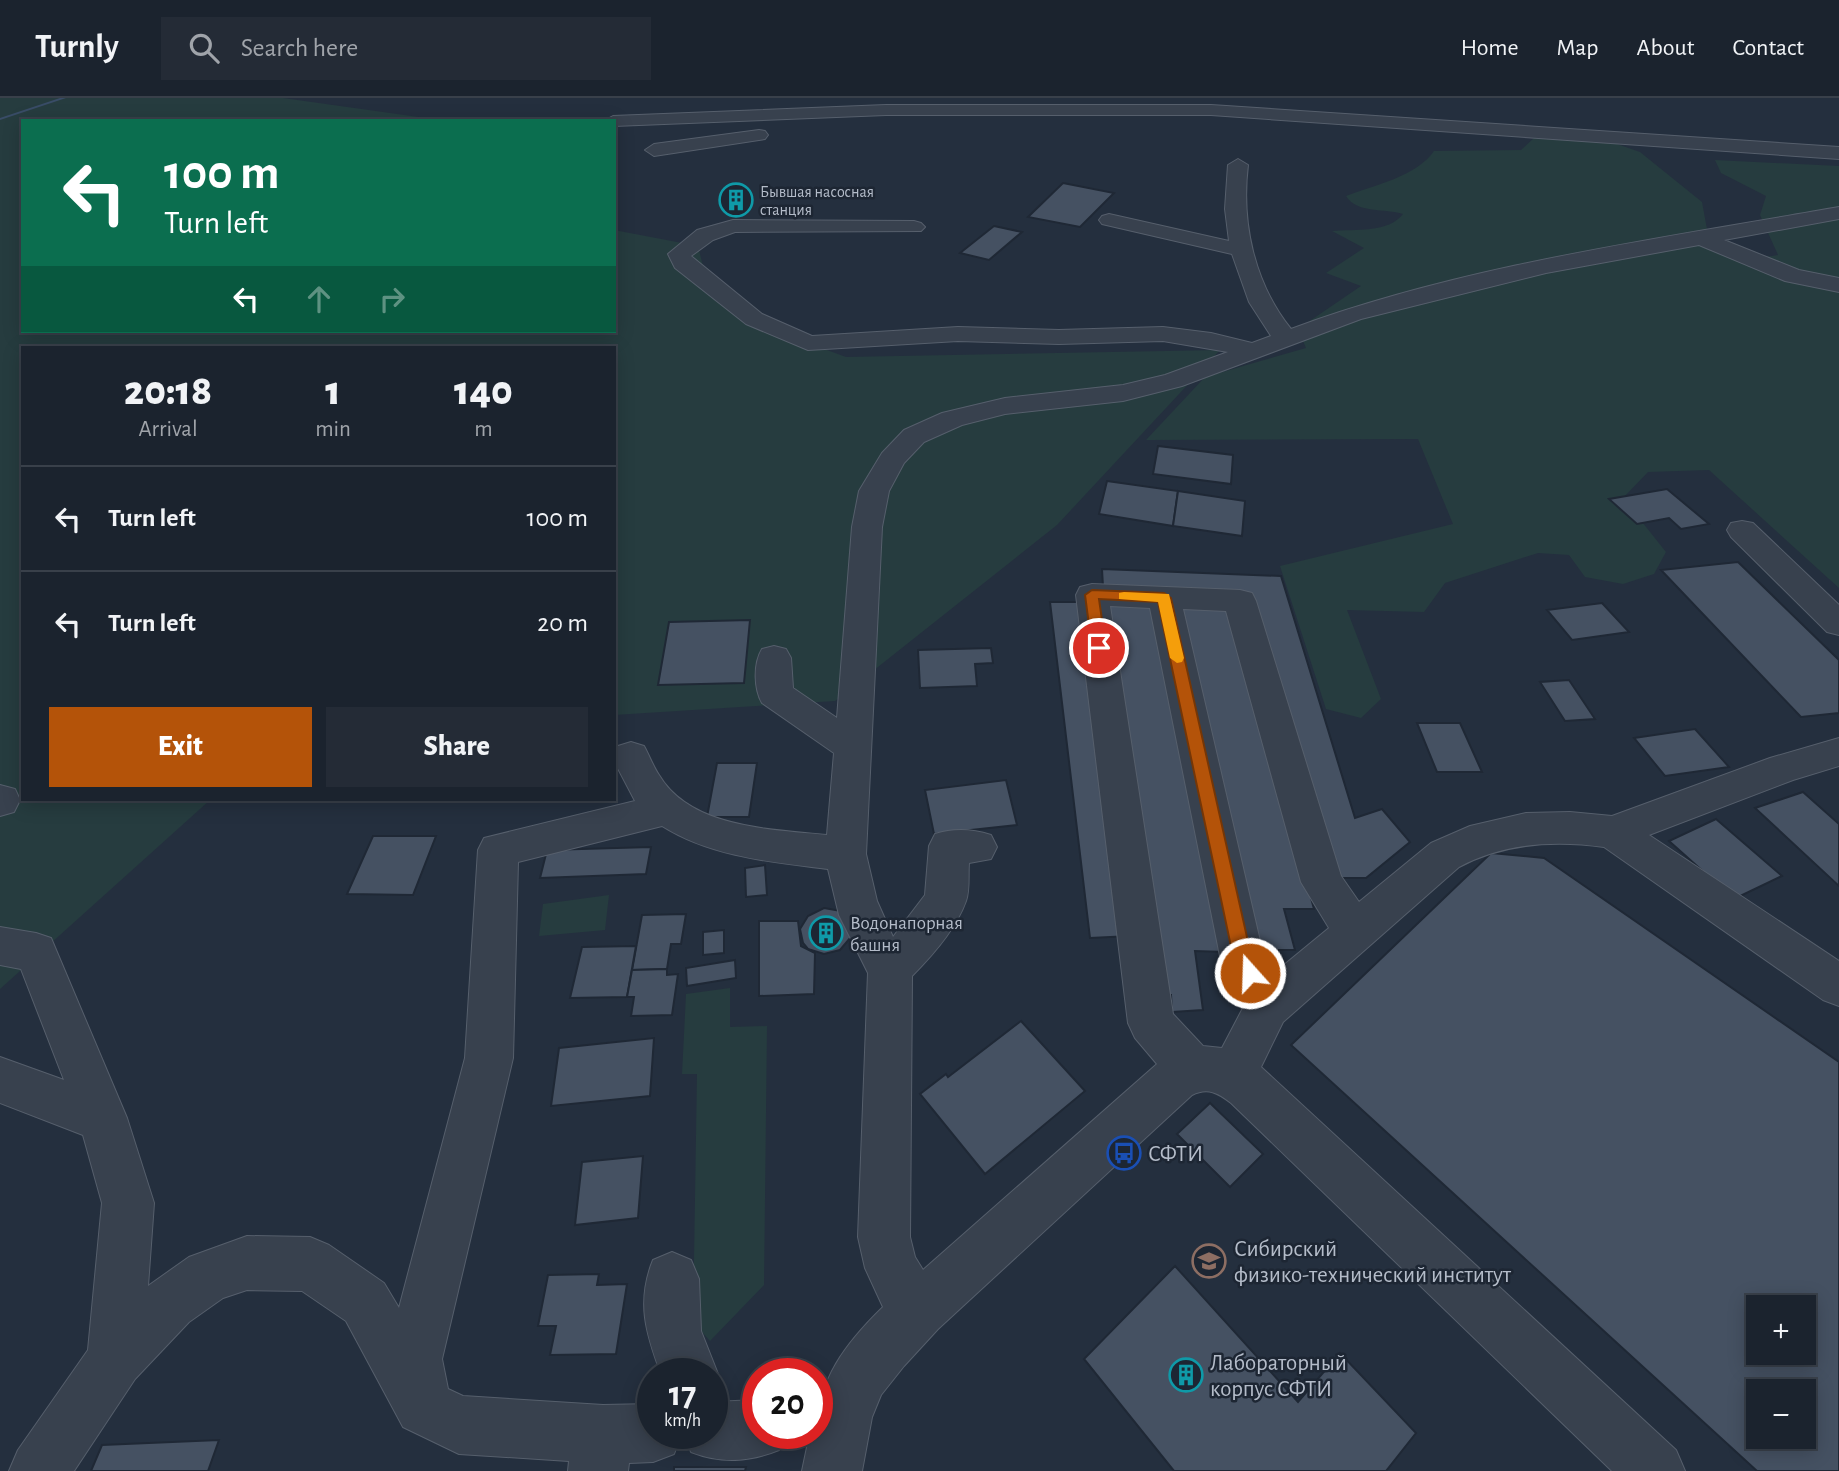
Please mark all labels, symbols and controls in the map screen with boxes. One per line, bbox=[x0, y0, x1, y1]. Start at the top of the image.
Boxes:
search box bbox=[161, 17, 651, 80]
icon: search bbox=[185, 29, 223, 67]
text: Turnly bbox=[35, 31, 119, 64]
text: Search here bbox=[241, 35, 358, 61]
text: Home bbox=[1461, 36, 1519, 60]
text: Map bbox=[1557, 36, 1599, 60]
text: About bbox=[1637, 36, 1694, 60]
text: Contact bbox=[1732, 36, 1804, 60]
icon: left bbox=[49, 147, 140, 238]
text: 100 m bbox=[164, 149, 280, 198]
building icon: Бывшая насосная станция bbox=[717, 181, 755, 219]
place label: Бывшая насосная станция bbox=[760, 184, 874, 218]
text: Turn left bbox=[164, 207, 268, 239]
icon: left bbox=[227, 280, 265, 318]
icon: ahead bbox=[300, 280, 338, 318]
icon: right bbox=[373, 280, 411, 318]
text: 20:18 bbox=[124, 370, 212, 412]
text: 1 bbox=[325, 370, 341, 412]
text: 140 bbox=[454, 370, 513, 412]
text: Arrival bbox=[139, 418, 198, 441]
text: min bbox=[315, 418, 351, 441]
text: m bbox=[474, 418, 493, 441]
icon: left bbox=[49, 500, 87, 538]
text: Turn left bbox=[108, 505, 196, 531]
text: 100 m bbox=[527, 505, 588, 531]
icon: left bbox=[49, 605, 87, 643]
text: Turn left bbox=[108, 610, 196, 636]
text: 20 m bbox=[537, 610, 588, 636]
pin bbox=[1069, 618, 1129, 678]
icon: arrive bbox=[1080, 629, 1118, 667]
button: Exit bbox=[49, 707, 312, 787]
button: Share bbox=[326, 707, 588, 787]
building icon: Водонапорная башня bbox=[807, 914, 845, 952]
place label: Водонапорная башня bbox=[850, 914, 963, 955]
position arrow bbox=[1213, 936, 1287, 1010]
bus stop icon: СФТИ bbox=[1105, 1134, 1143, 1172]
place label: СФТИ bbox=[1148, 1143, 1203, 1166]
place label: Сибирский физико-технический институт bbox=[1234, 1238, 1512, 1287]
school or university icon: Сибирский физико-технический институт bbox=[1190, 1242, 1228, 1280]
map controls bbox=[1746, 1295, 1816, 1449]
button: + bbox=[1746, 1295, 1816, 1365]
place label: Лабораторный корпус СФТИ bbox=[1210, 1352, 1347, 1401]
building icon: Лабораторный корпус СФТИ bbox=[1167, 1356, 1205, 1394]
speed limit sign: 20 bbox=[742, 1358, 833, 1449]
text: 17 bbox=[669, 1377, 696, 1412]
button: − bbox=[1746, 1379, 1816, 1449]
text: km/h bbox=[664, 1412, 701, 1430]

